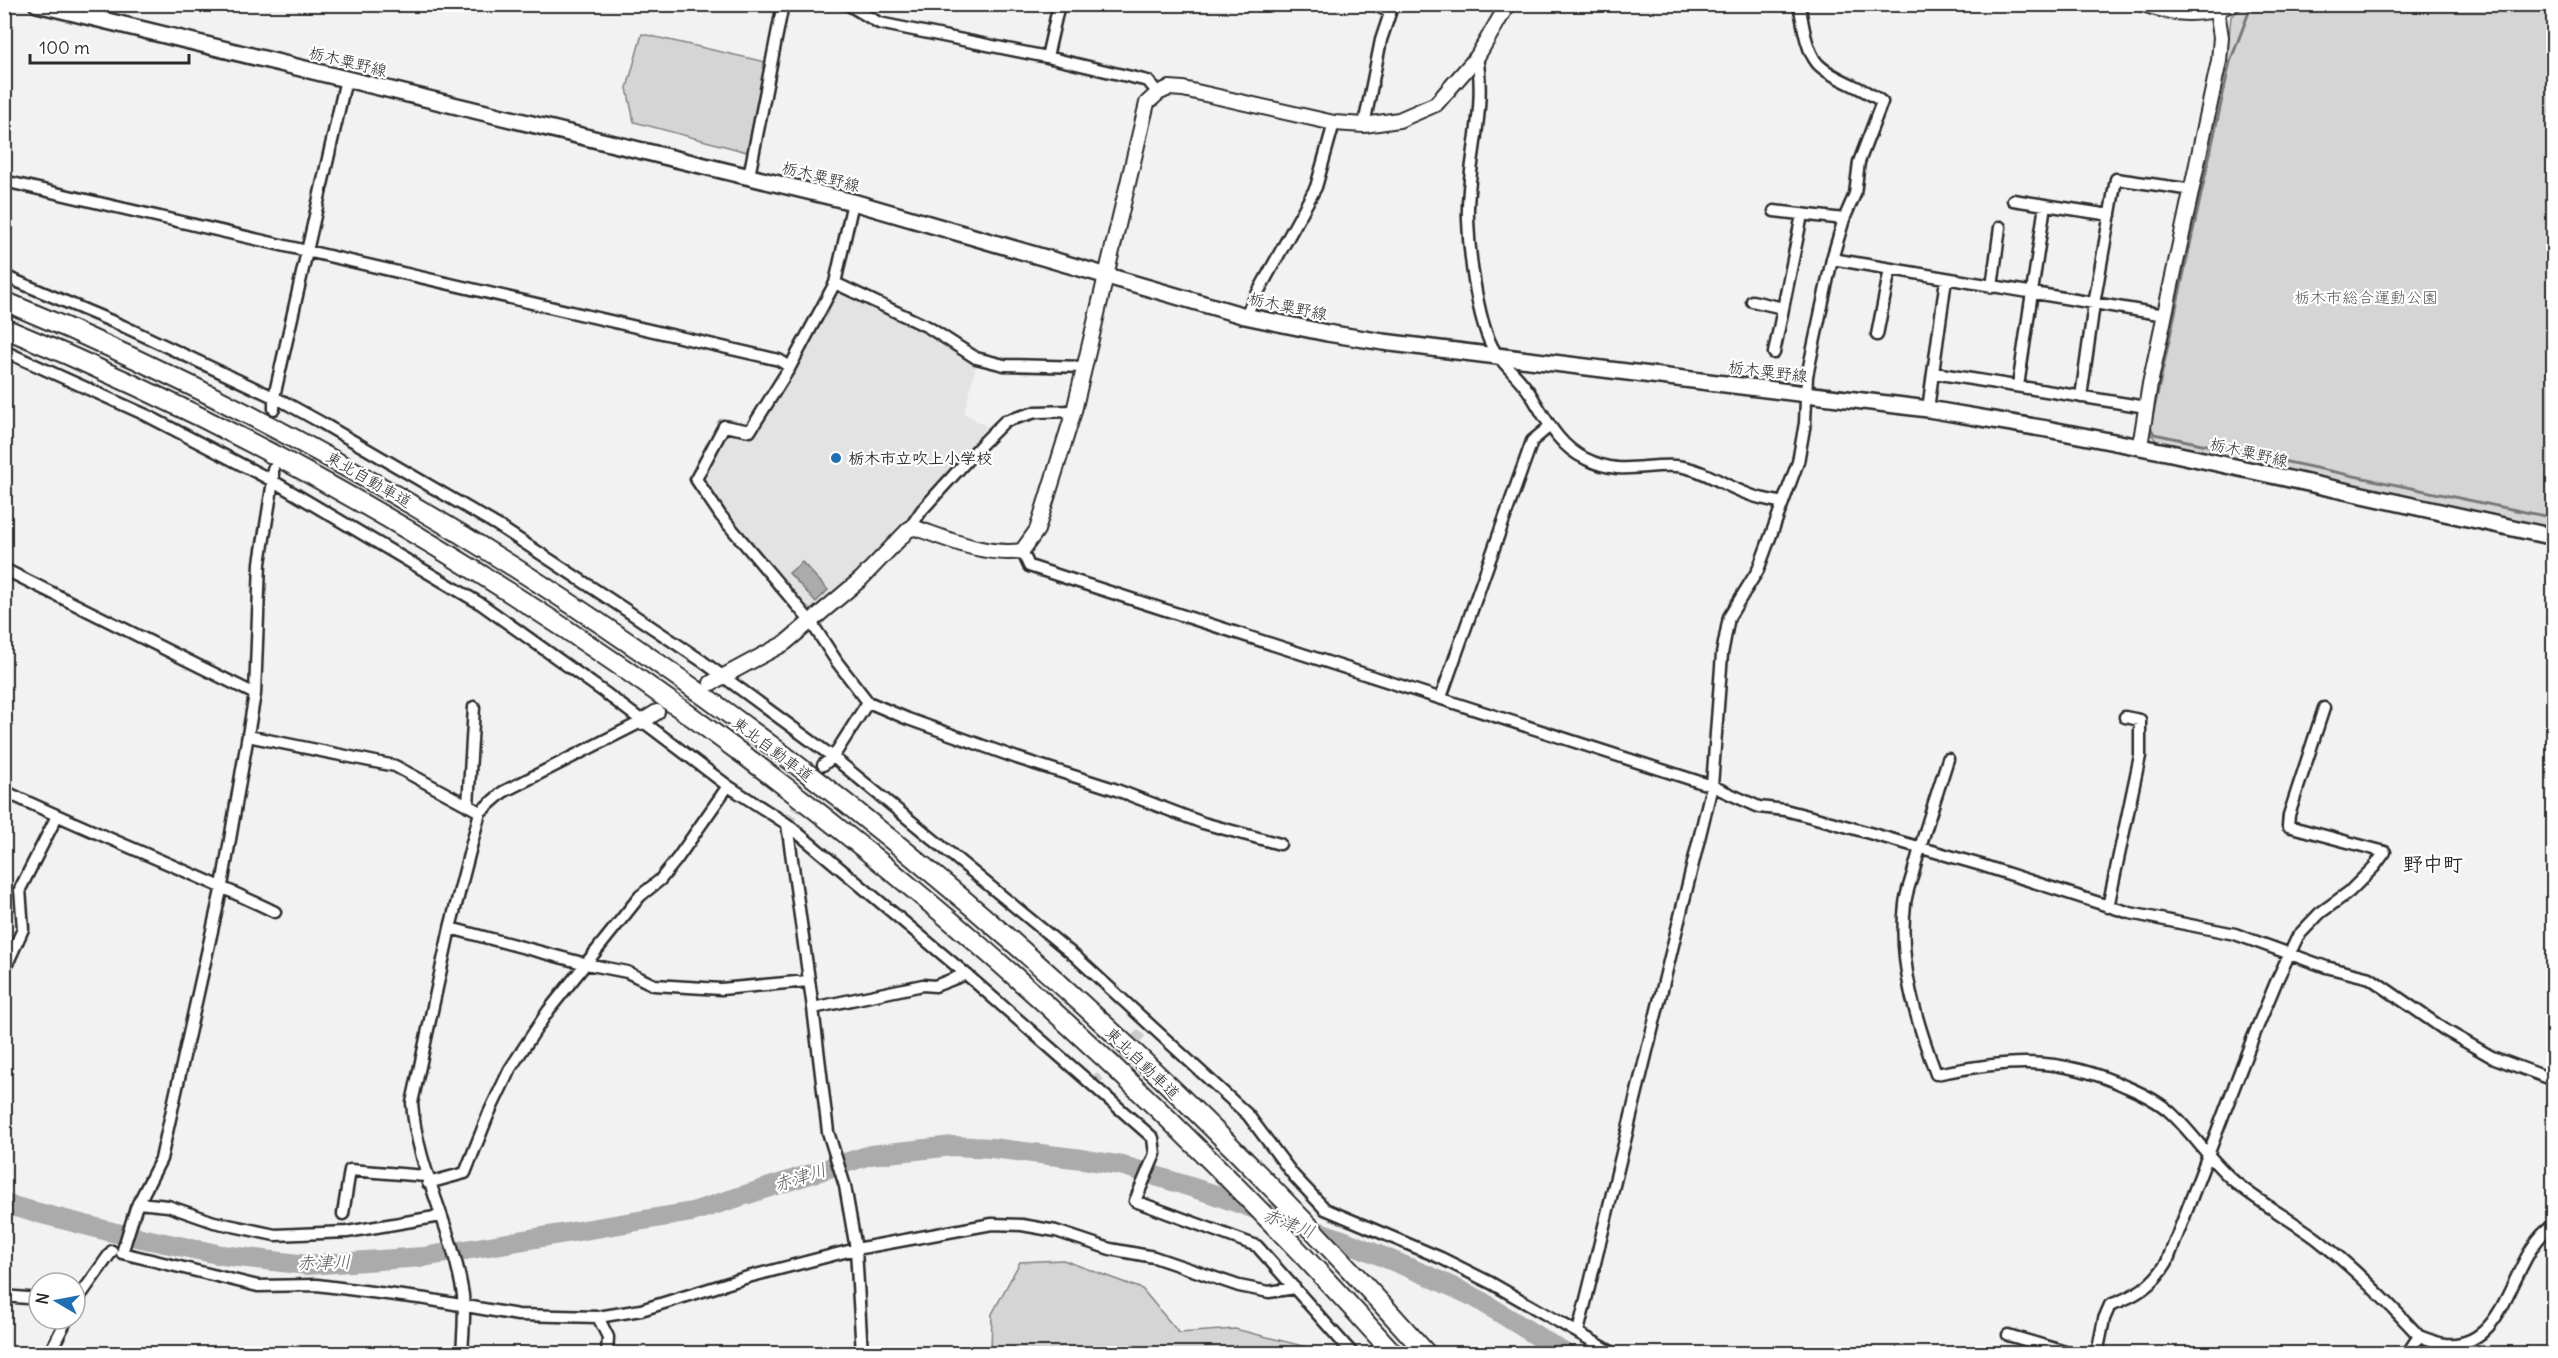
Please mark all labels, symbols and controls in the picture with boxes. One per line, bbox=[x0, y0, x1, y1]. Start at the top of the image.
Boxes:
scale bar bbox=[30, 27, 189, 65]
text: 100 m bbox=[39, 36, 90, 59]
street label: 栃木粟野線 bbox=[307, 42, 389, 80]
street label: 栃木粟野線 bbox=[780, 157, 862, 195]
park label: 栃木市総合運動公園 bbox=[2294, 287, 2438, 307]
street label: 栃木粟野線 bbox=[1247, 288, 1329, 324]
street label: 栃木粟野線 bbox=[1727, 356, 1809, 386]
street label: 栃木粟野線 bbox=[2208, 433, 2290, 471]
street label: 東北自動車道 bbox=[322, 446, 416, 512]
place label: 栃木市立吹上小学校 bbox=[848, 448, 992, 468]
marker: 栃木市立吹上小学校 bbox=[829, 451, 843, 465]
street label: 東北自動車道 bbox=[729, 712, 817, 786]
district label: 野中町 bbox=[2403, 851, 2463, 876]
street label: 東北自動車道 bbox=[1102, 1022, 1184, 1104]
water label: 赤津川 bbox=[771, 1158, 829, 1196]
water label: 赤津川 bbox=[1260, 1203, 1318, 1243]
water label: 赤津川 bbox=[297, 1250, 351, 1274]
north arrow bbox=[27, 1271, 87, 1331]
text: N bbox=[31, 1291, 53, 1306]

